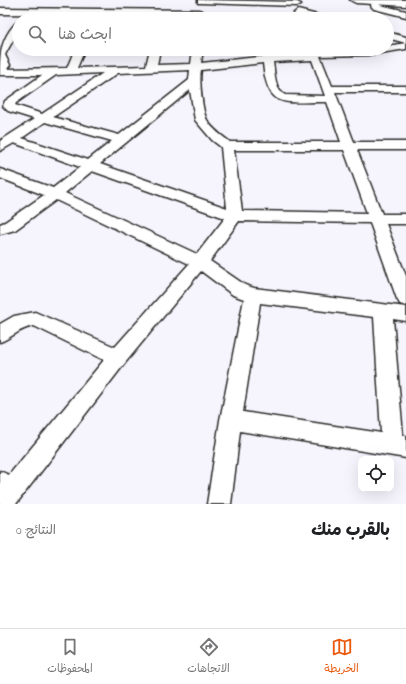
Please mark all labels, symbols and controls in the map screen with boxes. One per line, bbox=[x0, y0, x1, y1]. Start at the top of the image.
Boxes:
search box bbox=[12, 12, 394, 56]
icon: search bbox=[26, 23, 48, 45]
text: ابحث هنا bbox=[58, 24, 112, 46]
map controls bbox=[358, 456, 394, 492]
button: locate bbox=[358, 456, 394, 492]
text: بالقرب منك bbox=[311, 518, 390, 543]
text: النتائج: 0 bbox=[16, 521, 56, 540]
tab: المحفوظات bbox=[47, 636, 93, 678]
tab: الاتجاهات bbox=[187, 636, 230, 678]
tab: الخريطة bbox=[324, 636, 359, 678]

